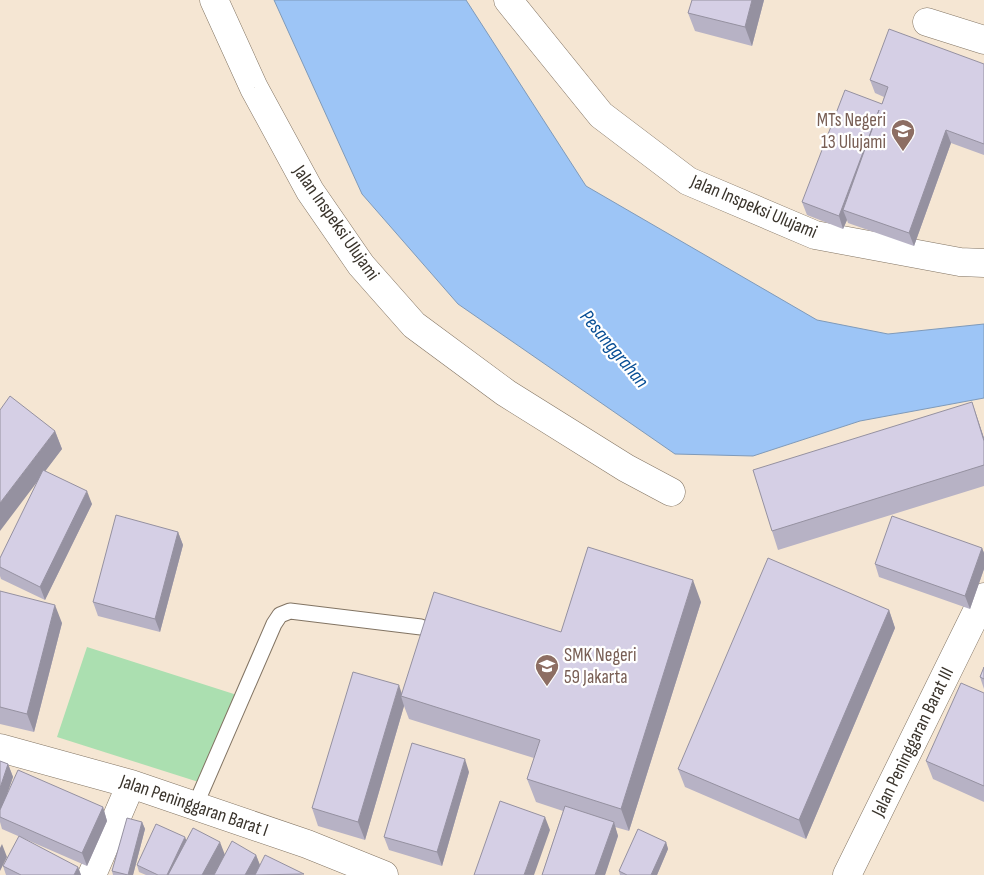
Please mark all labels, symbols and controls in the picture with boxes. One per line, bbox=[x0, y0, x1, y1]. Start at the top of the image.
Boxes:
place label: MTs Negeri 13 Ulujami bbox=[817, 109, 886, 154]
school or university icon: MTs Negeri 13 Ulujami bbox=[890, 118, 916, 152]
street label: Jalan Inspeksi Ulujami bbox=[287, 160, 384, 285]
street label: Jalan Inspeksi Ulujami bbox=[686, 170, 821, 244]
water label: Pesanggrahan bbox=[575, 305, 653, 393]
place label: SMK Negeri 59 Jakarta bbox=[564, 644, 637, 689]
school or university icon: SMK Negeri 59 Jakarta bbox=[534, 653, 560, 687]
street label: Jalan Peninggaran Barat III bbox=[866, 664, 959, 821]
street label: Jalan Peninggaran Barat I bbox=[116, 769, 271, 842]

